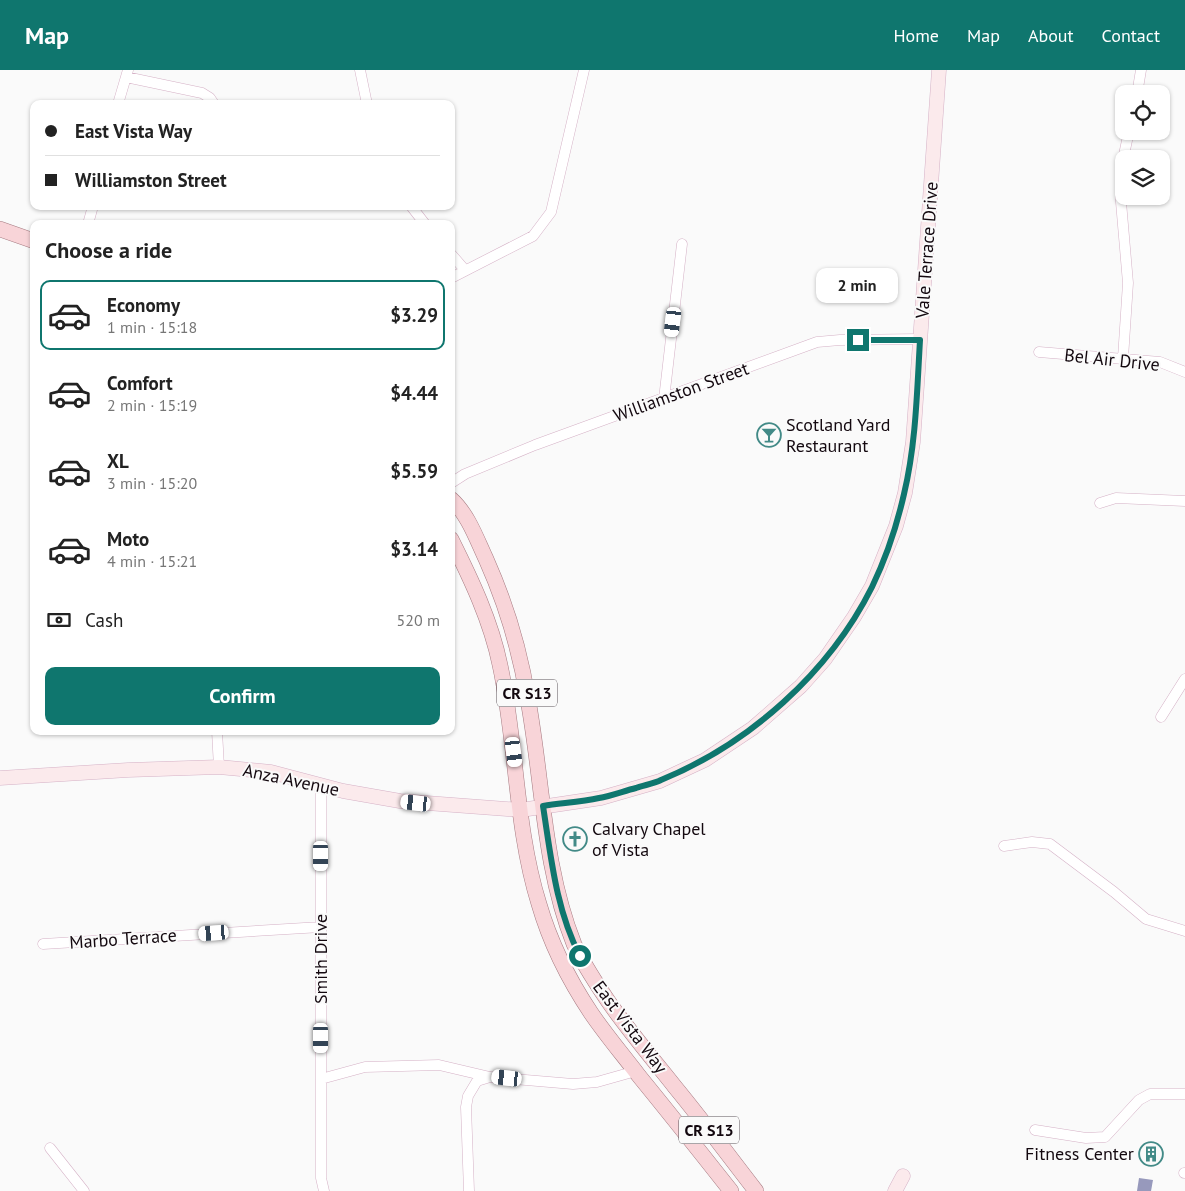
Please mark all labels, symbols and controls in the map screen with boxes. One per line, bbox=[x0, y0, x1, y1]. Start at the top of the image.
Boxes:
text: Map bbox=[25, 20, 69, 51]
text: Home bbox=[893, 24, 939, 47]
text: Map bbox=[967, 24, 1000, 47]
text: About bbox=[1028, 24, 1074, 47]
text: Contact bbox=[1102, 24, 1160, 47]
map controls bbox=[1115, 85, 1170, 205]
button: locate bbox=[1115, 85, 1170, 140]
text: East Vista Way bbox=[75, 119, 192, 143]
button: layers bbox=[1115, 150, 1170, 205]
text: Williamston Street bbox=[75, 168, 227, 192]
street label: Vale Terrace Drive bbox=[910, 181, 943, 320]
text: Choose a ride bbox=[45, 236, 172, 264]
callout: 2 min bbox=[817, 268, 899, 302]
text: 2 min bbox=[837, 275, 877, 295]
icon: car bbox=[47, 293, 92, 338]
text: Economy bbox=[107, 293, 180, 317]
text: $3.29 bbox=[390, 303, 438, 327]
car bbox=[663, 306, 682, 338]
text: 1 min · 15:18 bbox=[107, 317, 197, 337]
route end bbox=[847, 329, 869, 351]
street label: Bel Air Drive bbox=[1063, 343, 1161, 376]
street label: Williamston Street bbox=[610, 356, 752, 427]
icon: car bbox=[47, 371, 92, 416]
text: Comfort bbox=[107, 371, 173, 395]
text: $4.44 bbox=[390, 381, 438, 405]
text: 2 min · 15:19 bbox=[107, 395, 197, 415]
place label: Scotland Yard Restaurant bbox=[786, 413, 890, 457]
bar icon: Scotland Yard Restaurant bbox=[756, 422, 782, 448]
icon: car bbox=[47, 449, 92, 494]
text: XL bbox=[107, 449, 129, 473]
text: $5.59 bbox=[390, 459, 438, 483]
text: 3 min · 15:20 bbox=[107, 473, 197, 493]
icon: car bbox=[47, 527, 92, 572]
text: Moto bbox=[107, 527, 149, 551]
text: $3.14 bbox=[390, 537, 438, 561]
text: 4 min · 15:21 bbox=[107, 551, 197, 571]
icon: cash bbox=[45, 606, 73, 634]
text: Cash bbox=[85, 608, 123, 632]
text: 520 m bbox=[397, 610, 440, 630]
button: Confirm bbox=[45, 667, 440, 725]
road number: CR S13 bbox=[497, 680, 557, 706]
car bbox=[504, 736, 523, 768]
street label: Anza Avenue bbox=[241, 758, 341, 801]
car bbox=[400, 794, 431, 812]
place label: Calvary Chapel of Vista bbox=[592, 817, 706, 861]
church icon: Calvary Chapel of Vista bbox=[562, 826, 588, 852]
car bbox=[313, 841, 328, 871]
street label: Smith Drive bbox=[309, 914, 332, 1004]
street label: Marbo Terrace bbox=[68, 923, 178, 954]
car bbox=[198, 924, 229, 942]
route start bbox=[569, 945, 591, 967]
street label: East Vista Way bbox=[588, 976, 673, 1078]
car bbox=[313, 1023, 328, 1053]
car bbox=[491, 1069, 522, 1087]
road number: CR S13 bbox=[679, 1116, 739, 1144]
building icon: Fitness Center bbox=[1138, 1141, 1164, 1167]
place label: Fitness Center bbox=[1025, 1142, 1134, 1165]

